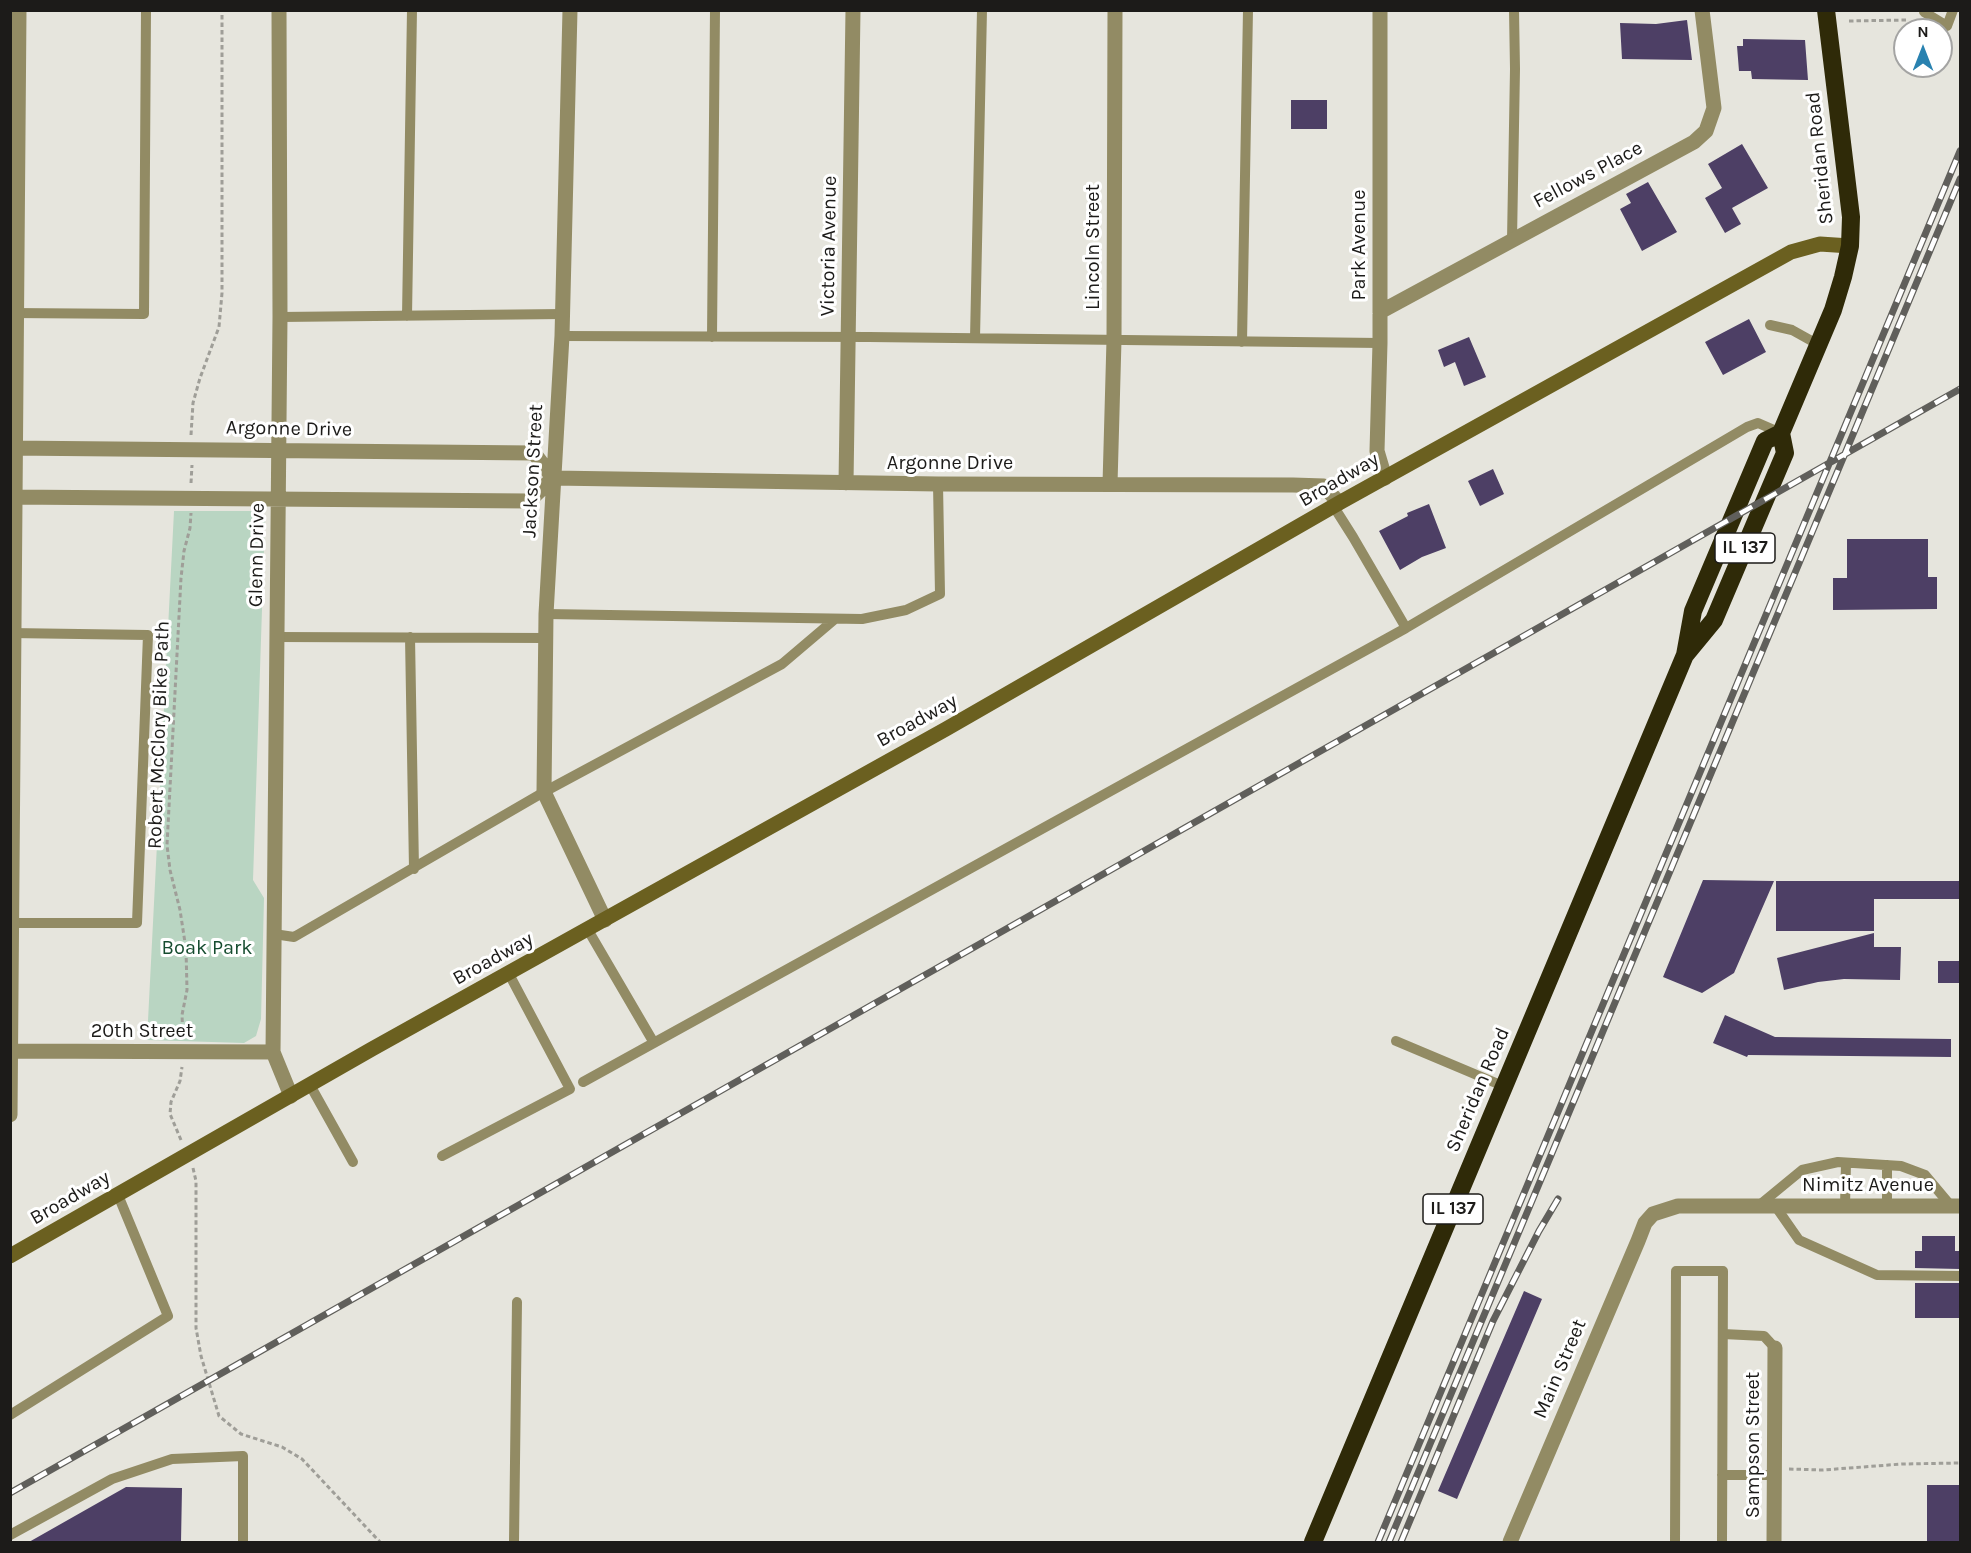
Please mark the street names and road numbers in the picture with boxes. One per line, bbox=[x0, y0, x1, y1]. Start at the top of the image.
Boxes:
street label: Sheridan Road bbox=[1801, 90, 1839, 226]
street label: Fellows Place bbox=[1529, 136, 1647, 214]
street label: Victoria Avenue bbox=[816, 175, 842, 317]
street label: Lincoln Street bbox=[1081, 184, 1105, 310]
street label: Park Avenue bbox=[1347, 189, 1371, 301]
street label: Jackson Street bbox=[518, 404, 548, 538]
street label: Argonne Drive bbox=[226, 416, 352, 442]
street label: Broadway bbox=[1295, 448, 1383, 512]
street label: Argonne Drive bbox=[887, 451, 1013, 475]
street label: Glenn Drive bbox=[244, 503, 270, 607]
road number: IL 137 bbox=[1715, 533, 1775, 563]
street label: Robert McClory Bike Path bbox=[143, 620, 175, 850]
street label: Broadway bbox=[873, 689, 961, 753]
street label: Broadway bbox=[449, 927, 537, 991]
street label: 20th Street bbox=[91, 1019, 193, 1043]
street label: Sheridan Road bbox=[1441, 1024, 1515, 1156]
street label: Broadway bbox=[26, 1166, 114, 1230]
street label: Nimitz Avenue bbox=[1802, 1173, 1934, 1197]
road number: IL 137 bbox=[1423, 1194, 1483, 1224]
street label: Main Street bbox=[1528, 1316, 1592, 1422]
street label: Sampson Street bbox=[1741, 1372, 1765, 1518]

